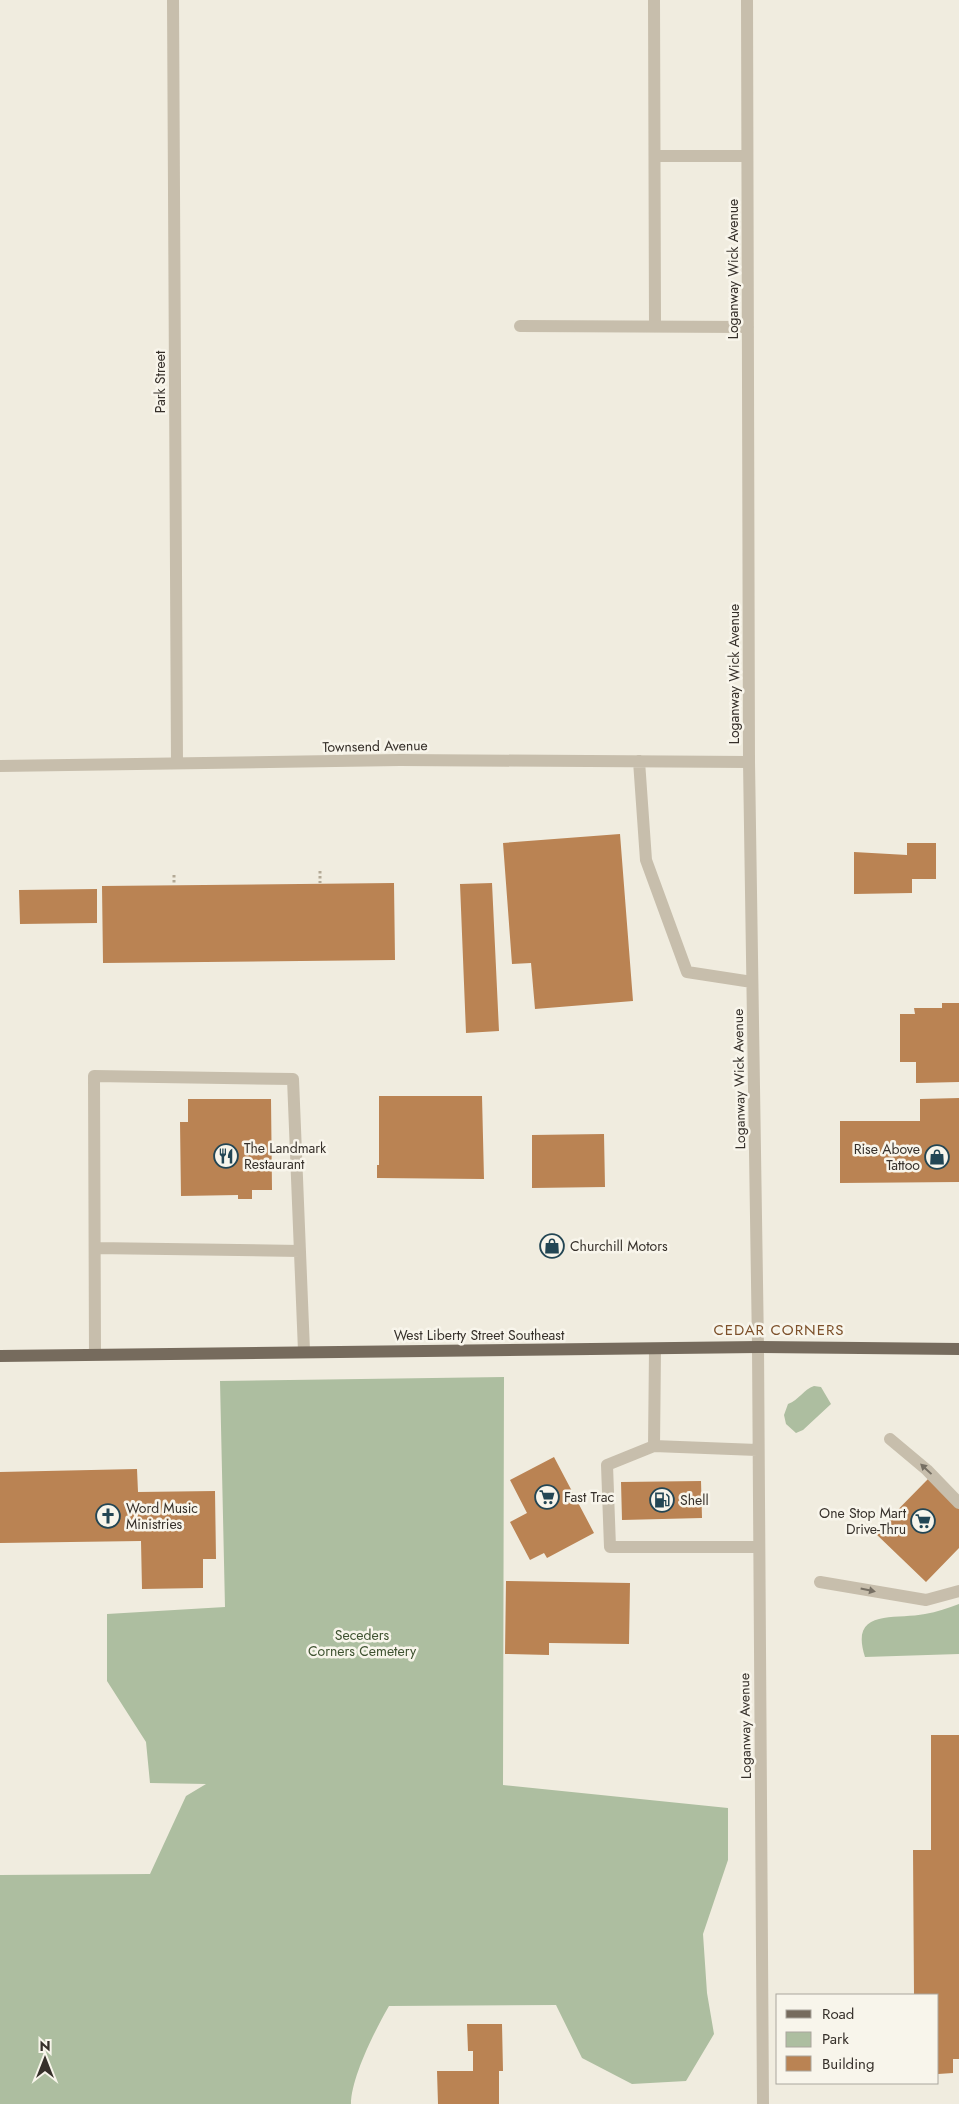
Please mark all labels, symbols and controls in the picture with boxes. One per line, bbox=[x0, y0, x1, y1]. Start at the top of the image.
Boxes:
street label: Loganway Wick Avenue bbox=[723, 199, 743, 339]
street label: Park Street bbox=[150, 350, 170, 413]
street label: Loganway Wick Avenue bbox=[724, 604, 744, 744]
street label: Townsend Avenue bbox=[322, 735, 428, 757]
street label: Loganway Wick Avenue bbox=[728, 1009, 750, 1149]
place label: The Landmark Restaurant bbox=[244, 1138, 327, 1174]
place label: Rise Above Tattoo bbox=[854, 1139, 920, 1175]
restaurant icon: The Landmark Restaurant bbox=[213, 1143, 239, 1169]
shop icon: Rise Above Tattoo bbox=[924, 1144, 950, 1170]
shop icon: Churchill Motors bbox=[539, 1233, 565, 1259]
place label: Churchill Motors bbox=[570, 1236, 668, 1256]
district label: CEDAR CORNERS bbox=[713, 1319, 845, 1341]
street label: West Liberty Street Southeast bbox=[394, 1325, 565, 1345]
one-way arrow bbox=[920, 1464, 932, 1475]
supermarket icon: Fast Trac bbox=[534, 1484, 560, 1510]
place label: Fast Trac bbox=[564, 1487, 614, 1507]
fuel station icon: Shell bbox=[649, 1487, 675, 1513]
place label: Shell bbox=[680, 1490, 709, 1510]
place label: Word Music Ministries bbox=[126, 1498, 198, 1534]
church icon: Word Music Ministries bbox=[95, 1503, 121, 1529]
place label: One Stop Mart Drive-Thru bbox=[819, 1503, 907, 1539]
supermarket icon: One Stop Mart Drive-Thru bbox=[910, 1508, 936, 1534]
one-way arrow bbox=[861, 1586, 876, 1594]
park label: Seceders Corners Cemetery bbox=[308, 1625, 417, 1661]
street label: Loganway Avenue bbox=[734, 1673, 756, 1779]
legend bbox=[776, 1994, 939, 2084]
text: Road bbox=[822, 2003, 854, 2025]
text: Park bbox=[822, 2028, 849, 2050]
north arrow bbox=[20, 2034, 70, 2084]
text: N bbox=[39, 2036, 51, 2056]
text: Building bbox=[822, 2053, 874, 2075]

